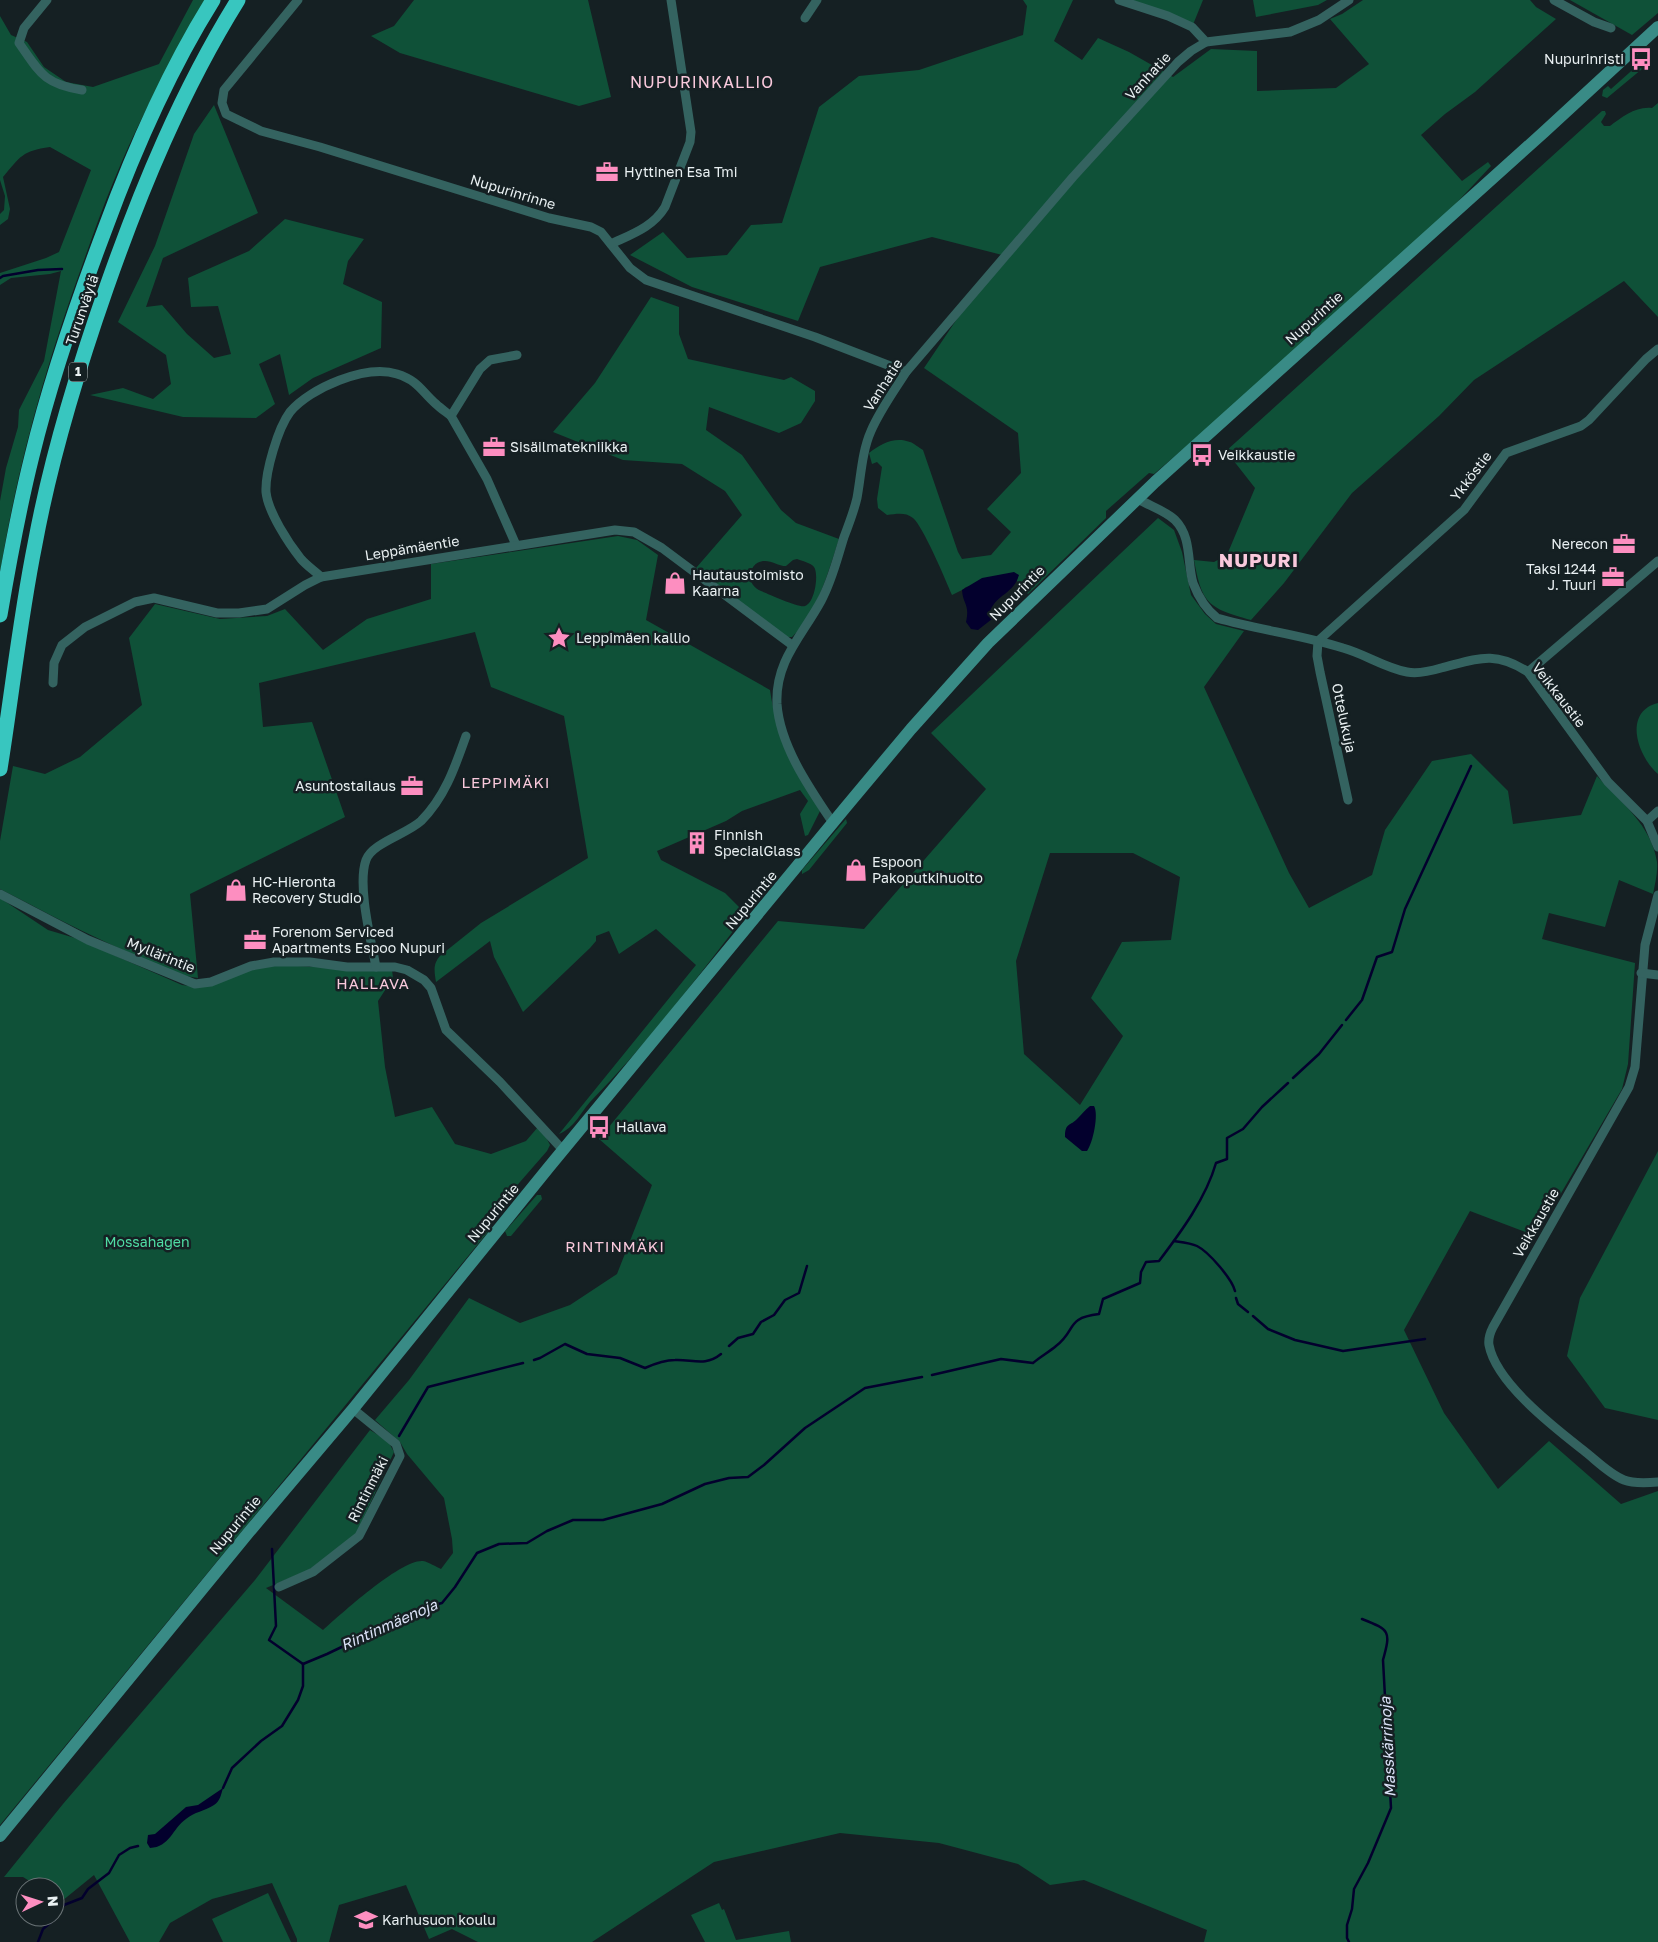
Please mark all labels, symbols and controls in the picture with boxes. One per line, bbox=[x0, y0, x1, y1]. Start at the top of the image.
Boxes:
bus stop icon: Nupurinristi bbox=[1628, 46, 1654, 72]
street label: Vanhatie bbox=[1121, 48, 1174, 103]
place label: Nupurinristi bbox=[1544, 50, 1624, 67]
district label: NUPURINKALLIO bbox=[630, 72, 774, 92]
office icon: Hyttinen Esa Tmi bbox=[594, 159, 620, 185]
place label: Hyttinen Esa Tmi bbox=[624, 163, 737, 180]
street label: Nupurinrinne bbox=[468, 170, 558, 213]
street label: Turunväylä bbox=[62, 272, 102, 347]
street label: Nupurintie bbox=[1281, 287, 1346, 348]
street label: Vanhatie bbox=[859, 355, 906, 414]
road number: 1 bbox=[69, 362, 87, 382]
office icon: Sisäilmatekniikka bbox=[481, 434, 507, 460]
place label: Sisäilmatekniikka bbox=[510, 438, 628, 455]
bus stop icon: Veikkaustie bbox=[1189, 442, 1215, 468]
place label: Veikkaustie bbox=[1218, 446, 1295, 463]
street label: Ykköstie bbox=[1446, 448, 1495, 504]
office icon: Nerecon bbox=[1611, 531, 1637, 557]
street label: Leppämäentie bbox=[363, 532, 460, 563]
place label: Nerecon bbox=[1551, 535, 1608, 552]
district label: NUPURI bbox=[1219, 548, 1299, 571]
place label: Taksi 1244 J. Tuuri bbox=[1526, 560, 1596, 593]
street label: Nupurintie bbox=[985, 561, 1048, 624]
office icon: Taksi 1244 J. Tuuri bbox=[1600, 564, 1626, 590]
place label: Hautaustoimisto Kaarna bbox=[692, 566, 804, 599]
shop icon: Hautaustoimisto Kaarna bbox=[662, 570, 688, 596]
place icon: Leppimäen kallio bbox=[546, 625, 572, 651]
place label: Leppimäen kallio bbox=[576, 629, 690, 646]
street label: Veikkaustie bbox=[1529, 659, 1590, 730]
street label: Ottelukuja bbox=[1329, 682, 1360, 754]
office icon: Asuntostailaus bbox=[399, 773, 425, 799]
district label: LEPPIMÄKI bbox=[461, 773, 551, 791]
place label: Asuntostailaus bbox=[295, 777, 396, 794]
place label: Finnish SpecialGlass bbox=[714, 826, 801, 859]
building icon: Finnish SpecialGlass bbox=[684, 830, 710, 856]
place label: Espoon Pakoputkihuolto bbox=[872, 853, 983, 886]
shop icon: Espoon Pakoputkihuolto bbox=[843, 857, 869, 883]
street label: Nupurintie bbox=[721, 867, 780, 932]
place label: HC-Hieronta Recovery Studio bbox=[252, 873, 362, 906]
shop icon: HC-Hieronta Recovery Studio bbox=[223, 877, 249, 903]
place label: Forenom Serviced Apartments Espoo Nupuri bbox=[272, 923, 445, 956]
office icon: Forenom Serviced Apartments Espoo Nupuri bbox=[242, 927, 268, 953]
street label: Myllärintie bbox=[125, 933, 198, 976]
district label: HALLAVA bbox=[336, 974, 410, 992]
bus stop icon: Hallava bbox=[586, 1114, 612, 1140]
place label: Hallava bbox=[616, 1118, 666, 1135]
street label: Nupurintie bbox=[463, 1180, 522, 1245]
street label: Veikkaustie bbox=[1509, 1185, 1562, 1261]
park label: Mossahagen bbox=[104, 1233, 190, 1250]
district label: RINTINMÄKI bbox=[565, 1237, 665, 1255]
street label: Rintinmäki bbox=[344, 1453, 391, 1525]
street label: Nupurintie bbox=[205, 1492, 264, 1557]
water label: Rintinmäenoja bbox=[338, 1595, 441, 1654]
water label: Masskärrinoja bbox=[1375, 1696, 1400, 1798]
north arrow bbox=[15, 1877, 65, 1927]
text: N bbox=[45, 1895, 62, 1907]
school or university icon: Karhusuon koulu bbox=[353, 1907, 379, 1933]
place label: Karhusuon koulu bbox=[382, 1911, 496, 1928]

